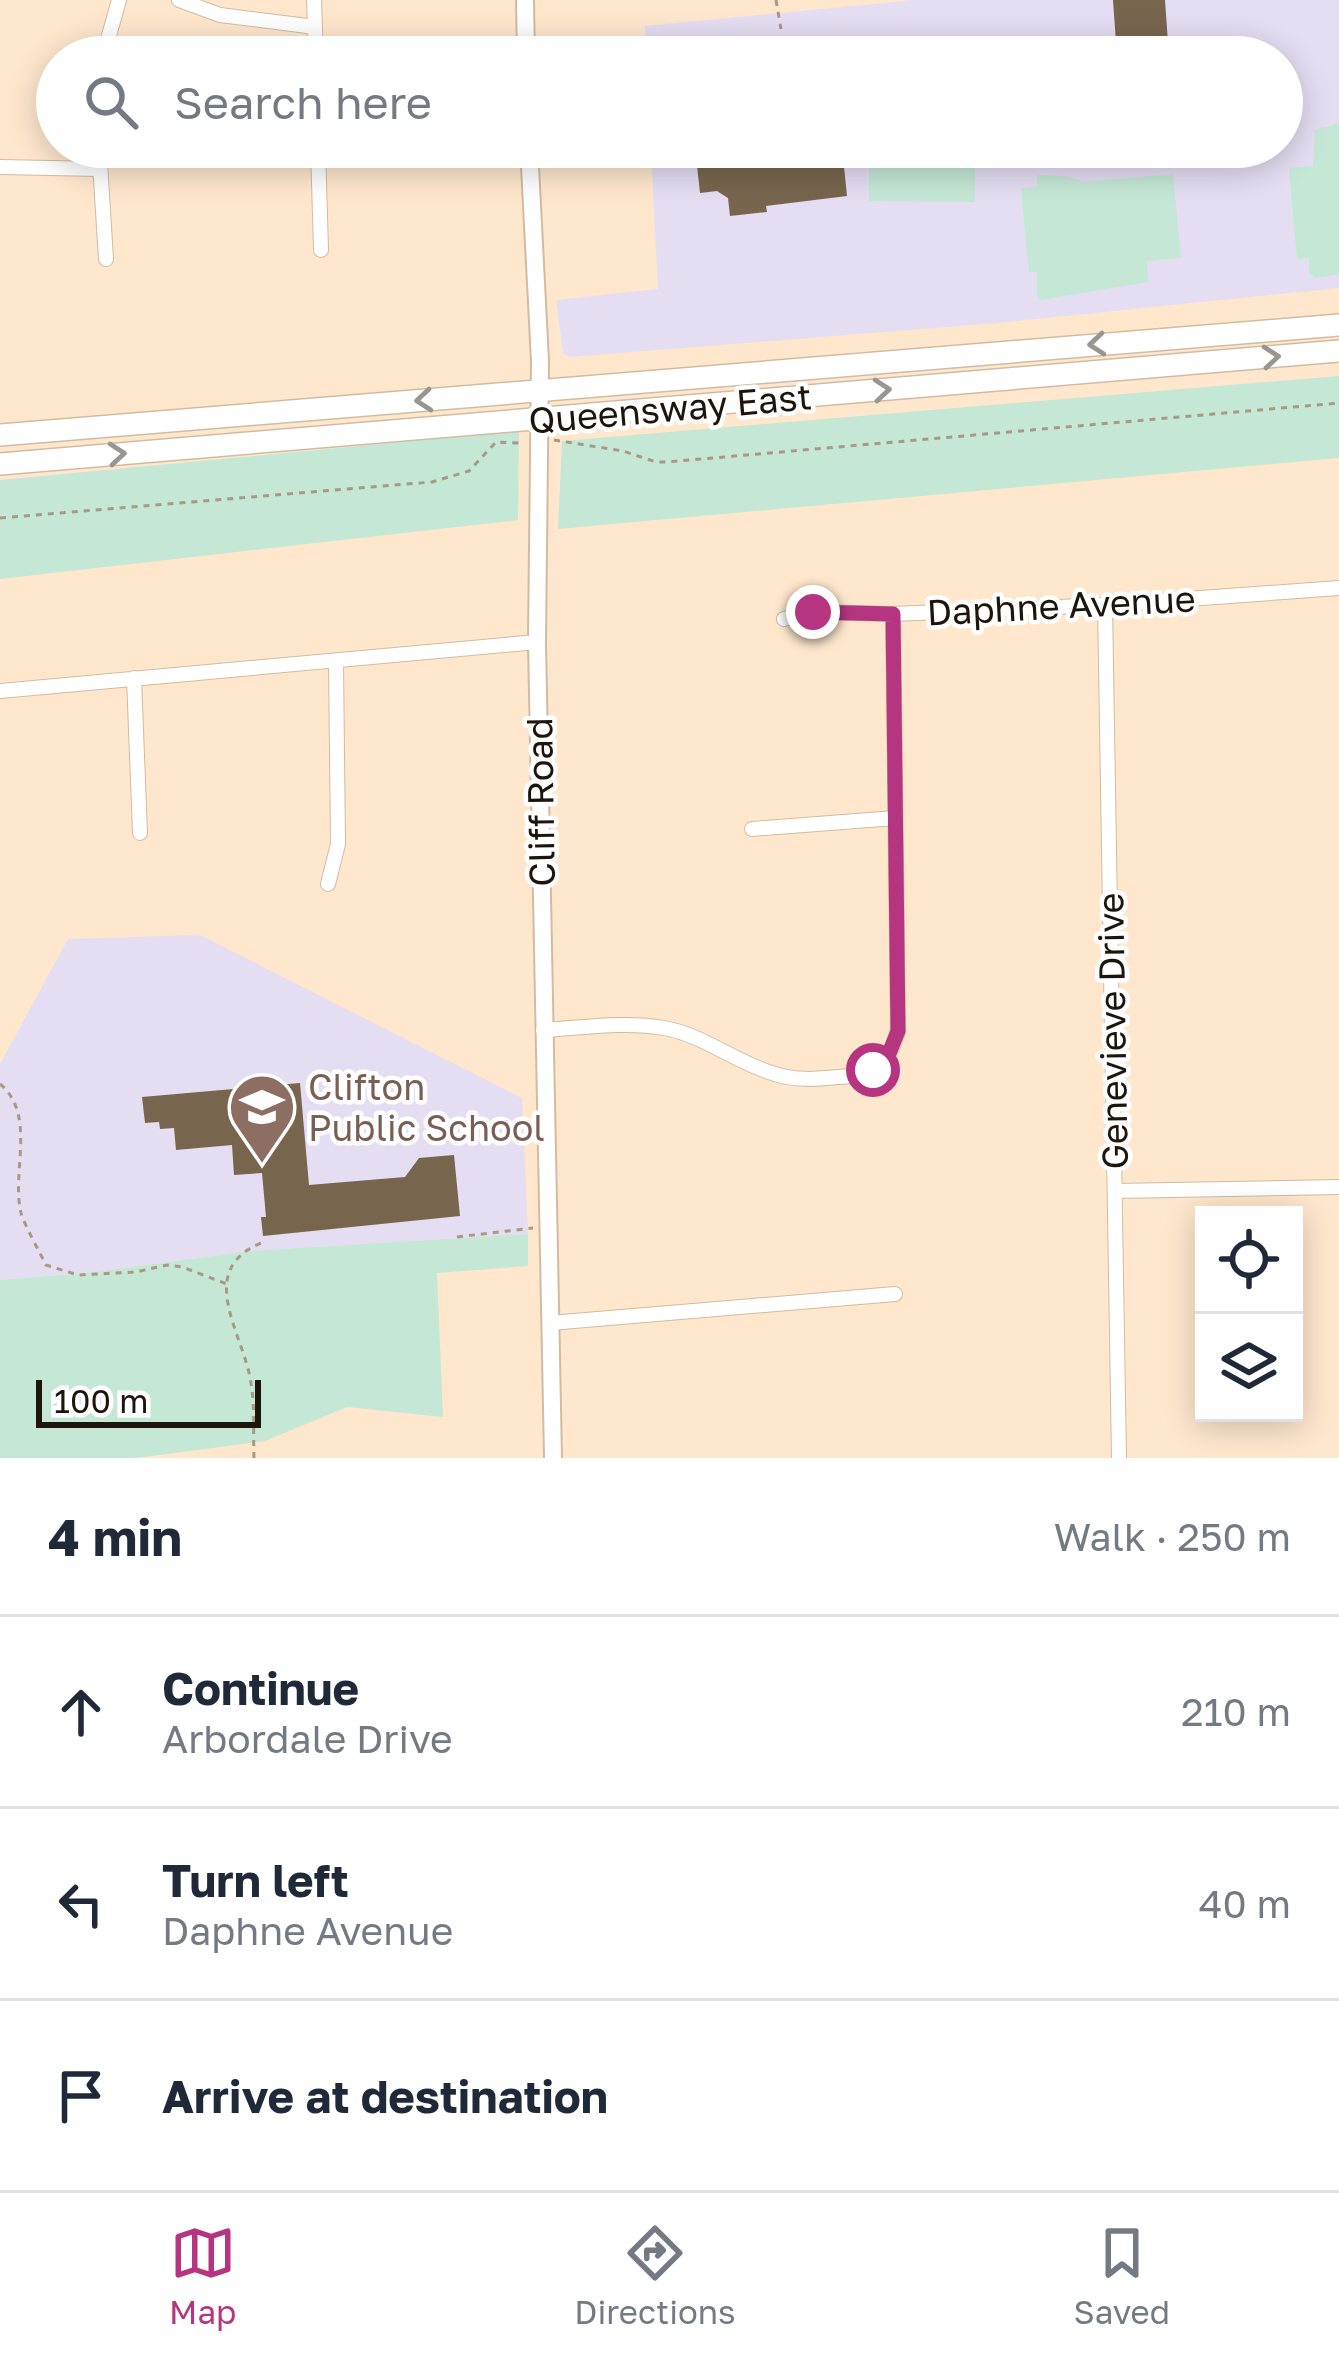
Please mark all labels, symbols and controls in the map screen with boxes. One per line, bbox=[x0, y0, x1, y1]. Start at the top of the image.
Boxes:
search box bbox=[36, 36, 1303, 168]
icon: search bbox=[78, 69, 144, 135]
text: Search here bbox=[174, 75, 432, 129]
one-way arrow bbox=[1087, 331, 1106, 357]
one-way arrow bbox=[1261, 345, 1280, 370]
street label: Queensway East bbox=[527, 374, 813, 442]
one-way arrow bbox=[873, 378, 892, 403]
one-way arrow bbox=[414, 387, 433, 412]
one-way arrow bbox=[108, 442, 127, 467]
street label: Daphne Avenue bbox=[926, 576, 1196, 634]
route end bbox=[786, 585, 840, 639]
street label: Cliff Road bbox=[517, 717, 563, 887]
street label: Genevieve Drive bbox=[1088, 892, 1136, 1170]
route start bbox=[846, 1043, 900, 1097]
place label: Clifton Public School bbox=[308, 1065, 545, 1149]
school or university icon: Clifton Public School bbox=[227, 1072, 297, 1166]
map controls bbox=[1195, 1206, 1303, 1422]
button: locate bbox=[1195, 1206, 1303, 1314]
button: layers bbox=[1195, 1314, 1303, 1422]
scale bar bbox=[36, 1374, 261, 1427]
text: 100 m bbox=[54, 1381, 148, 1420]
text: 4 min bbox=[48, 1506, 182, 1567]
text: Walk · 250 m bbox=[1054, 1513, 1291, 1560]
text: Continue bbox=[162, 1661, 359, 1715]
icon: ahead bbox=[48, 1679, 114, 1745]
text: 210 m bbox=[1181, 1688, 1291, 1735]
text: Arbordale Drive bbox=[162, 1715, 453, 1762]
text: Turn left bbox=[162, 1853, 349, 1907]
icon: left bbox=[48, 1871, 114, 1937]
text: 40 m bbox=[1199, 1880, 1291, 1927]
text: Daphne Avenue bbox=[162, 1907, 453, 1954]
icon: arrive bbox=[48, 2063, 114, 2129]
text: Arrive at destination bbox=[162, 2069, 608, 2123]
tab: Map bbox=[169, 2220, 236, 2331]
tab: Directions bbox=[574, 2220, 736, 2331]
tab: Saved bbox=[1074, 2220, 1170, 2331]

